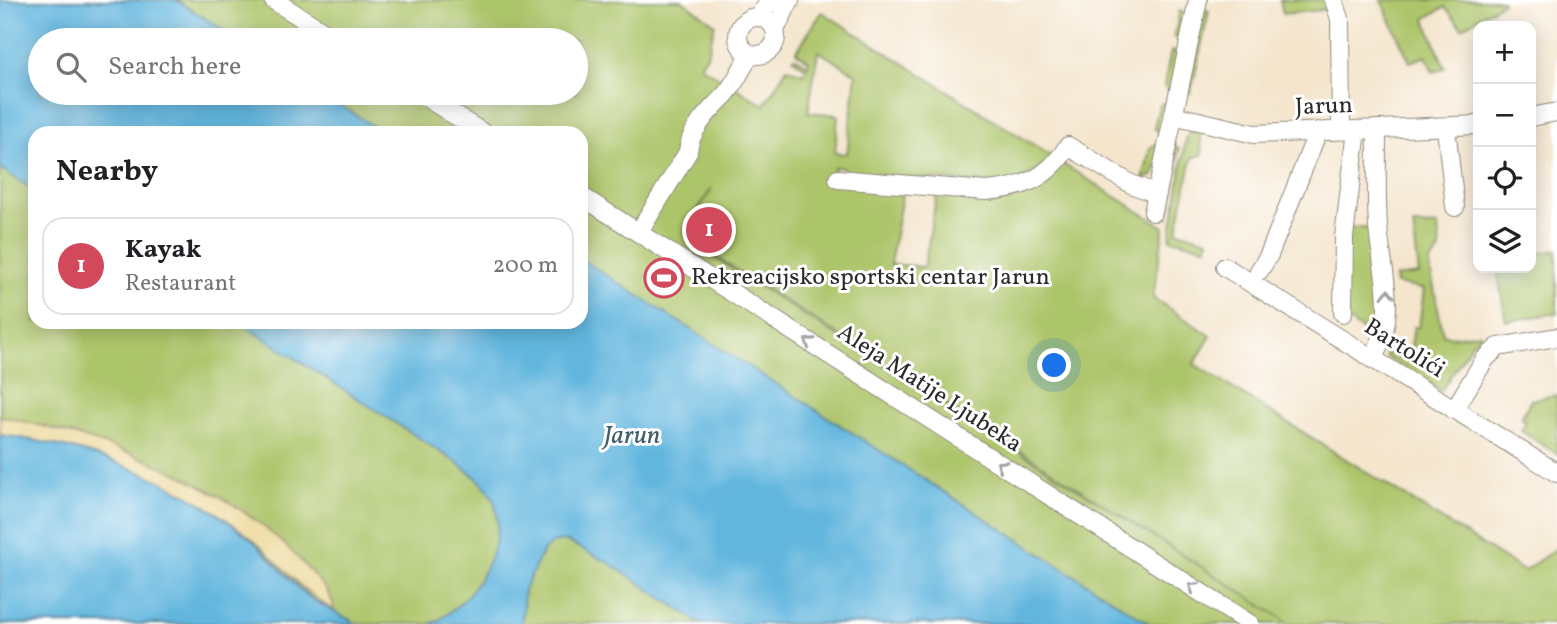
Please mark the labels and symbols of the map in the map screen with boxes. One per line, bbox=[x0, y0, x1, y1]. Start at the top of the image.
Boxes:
street label: Jarun bbox=[1295, 89, 1353, 125]
pin: 1 bbox=[686, 204, 732, 256]
sports icon: Rekreacijsko sportski centar Jarun bbox=[643, 257, 685, 299]
place label: Rekreacijsko sportski centar Jarun bbox=[691, 261, 1050, 295]
one-way arrow bbox=[1380, 288, 1395, 299]
street label: Bartolići bbox=[1357, 311, 1451, 387]
street label: Aleja Matije Ljubeka bbox=[830, 316, 1028, 462]
one-way arrow bbox=[804, 338, 817, 351]
your location bbox=[1037, 348, 1071, 382]
water label: Jarun bbox=[601, 418, 660, 454]
one-way arrow bbox=[996, 460, 1009, 473]
one-way arrow bbox=[1188, 583, 1201, 596]

